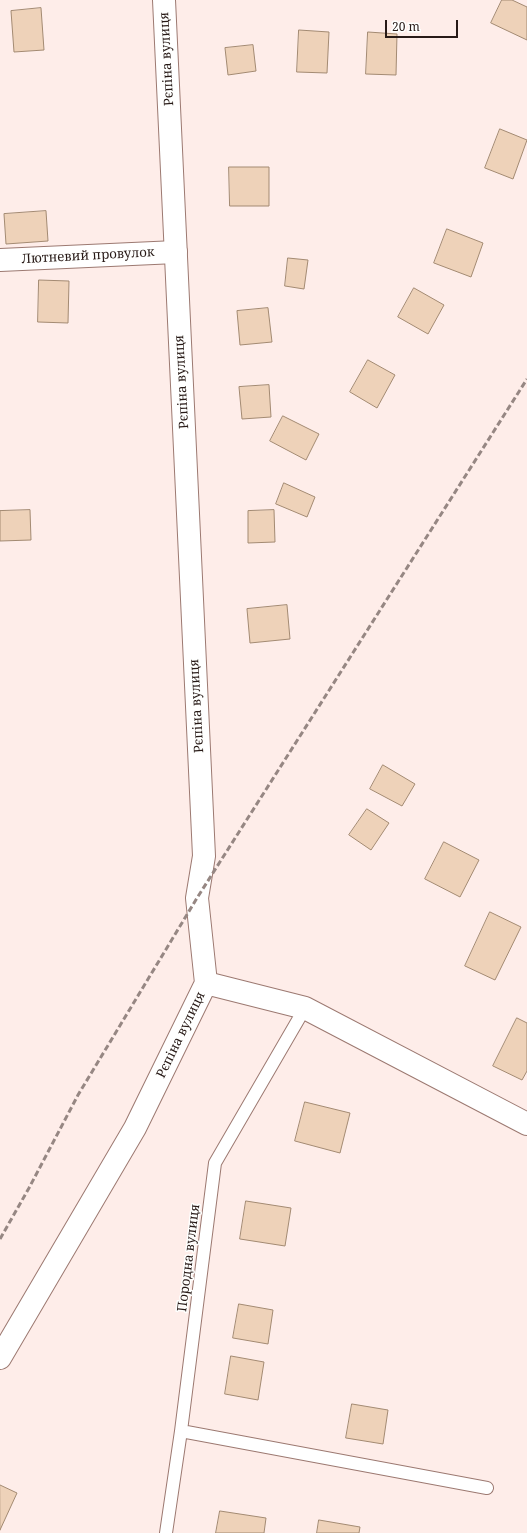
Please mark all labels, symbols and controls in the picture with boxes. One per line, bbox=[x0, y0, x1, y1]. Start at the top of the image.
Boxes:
street label: Рєпіна вулиця bbox=[157, 12, 177, 106]
scale bar bbox=[387, 12, 460, 38]
text: 20 m bbox=[392, 18, 420, 35]
street label: Лютневий провулок bbox=[21, 245, 155, 267]
street label: Рєпіна вулиця bbox=[172, 335, 192, 429]
street label: Рєпіна вулиця bbox=[187, 659, 207, 753]
street label: Рєпіна вулиця bbox=[153, 989, 209, 1081]
street label: Породна вулиця bbox=[175, 1203, 203, 1313]

